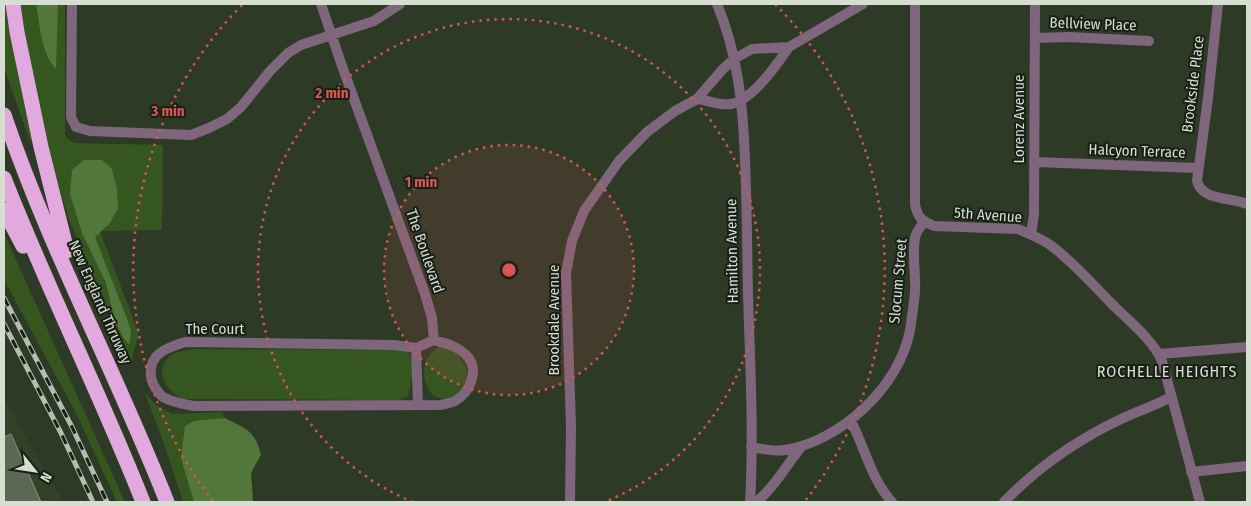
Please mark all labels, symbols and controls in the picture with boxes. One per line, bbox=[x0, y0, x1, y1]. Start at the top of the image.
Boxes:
street label: Bellview Place bbox=[1049, 13, 1137, 35]
street label: Brookside Place bbox=[1178, 35, 1208, 133]
street label: Lorenz Avenue bbox=[1010, 75, 1028, 163]
text: 2 min bbox=[314, 84, 349, 102]
text: 3 min bbox=[150, 102, 185, 120]
street label: Halcyon Terrace bbox=[1088, 140, 1186, 162]
text: 1 min bbox=[405, 173, 437, 191]
street label: Hamilton Avenue bbox=[722, 198, 742, 304]
street label: 5th Avenue bbox=[953, 204, 1023, 226]
street label: The Boulevard bbox=[402, 207, 448, 295]
street label: New England Thruway bbox=[65, 237, 136, 367]
street label: Slocum Street bbox=[885, 238, 911, 324]
centre of rings bbox=[500, 261, 518, 279]
street label: Brookdale Avenue bbox=[545, 265, 563, 375]
street label: The Court bbox=[186, 320, 245, 338]
district label: ROCHELLE HEIGHTS bbox=[1097, 362, 1237, 381]
north arrow bbox=[10, 446, 60, 496]
text: N bbox=[36, 469, 55, 485]

